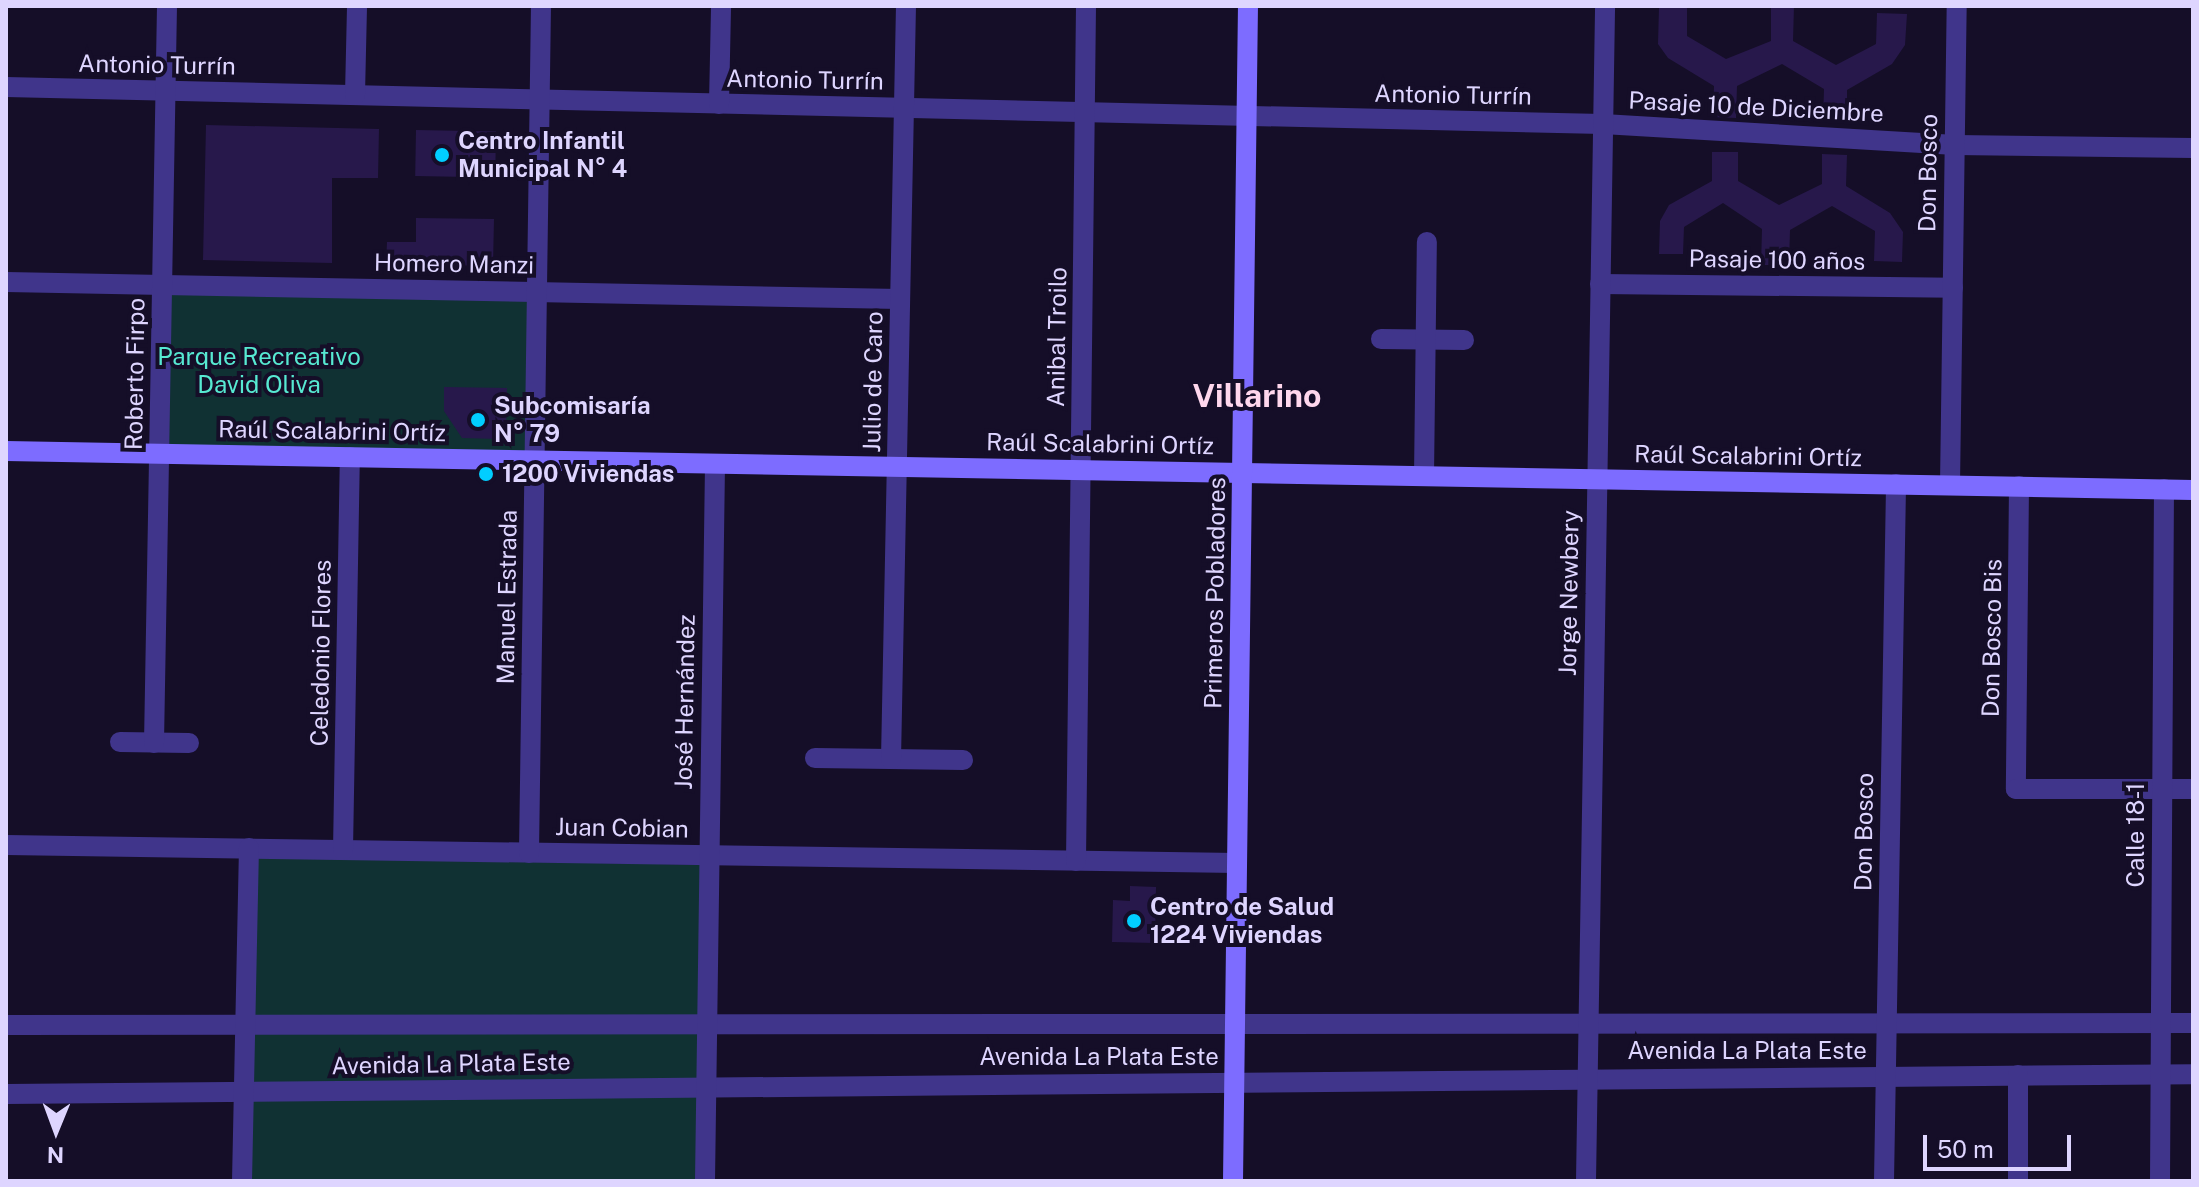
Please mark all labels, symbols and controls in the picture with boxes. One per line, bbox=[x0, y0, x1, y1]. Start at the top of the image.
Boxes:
street label: Antonio Turrín bbox=[78, 49, 236, 81]
street label: Antonio Turrín bbox=[726, 64, 884, 96]
street label: Antonio Turrín bbox=[1374, 79, 1532, 111]
street label: Pasaje 10 de Diciembre bbox=[1627, 86, 1885, 128]
street label: Don Bosco bbox=[1913, 114, 1943, 232]
place label: Centro Infantil Municipal N° 4 bbox=[458, 127, 627, 183]
marker: Centro Infantil Municipal N° 4 bbox=[433, 146, 451, 164]
street label: Pasaje 100 años bbox=[1688, 244, 1866, 276]
street label: Homero Manzi bbox=[374, 248, 534, 280]
street label: Anibal Troilo bbox=[1041, 267, 1073, 407]
street label: Roberto Firpo bbox=[119, 298, 151, 450]
street label: Julio de Caro bbox=[857, 311, 889, 453]
park label: Parque Recreativo David Oliva bbox=[157, 343, 361, 399]
district label: Villarino bbox=[1193, 377, 1321, 415]
place label: Subcomisaría N° 79 bbox=[494, 392, 651, 448]
marker: Subcomisaría N° 79 bbox=[469, 411, 487, 429]
street label: Raúl Scalabrini Ortíz bbox=[218, 415, 446, 447]
street label: Raúl Scalabrini Ortíz bbox=[986, 428, 1214, 460]
street label: Raúl Scalabrini Ortíz bbox=[1634, 440, 1862, 472]
place label: 1200 Viviendas bbox=[502, 460, 675, 488]
marker: 1200 Viviendas bbox=[477, 465, 495, 483]
street label: Primeros Pobladores bbox=[1199, 477, 1231, 709]
street label: Manuel Estrada bbox=[491, 509, 523, 685]
street label: Jorge Newbery bbox=[1553, 510, 1585, 676]
street label: Celedonio Flores bbox=[305, 559, 337, 747]
street label: Don Bosco Bis bbox=[1976, 559, 2008, 717]
street label: José Hernández bbox=[669, 614, 701, 790]
street label: Don Bosco bbox=[1849, 773, 1879, 891]
street label: Calle 18-1 bbox=[2122, 783, 2150, 887]
street label: Juan Cobian bbox=[555, 812, 689, 844]
place label: Centro de Salud 1224 Viviendas bbox=[1150, 893, 1334, 949]
marker: Centro de Salud 1224 Viviendas bbox=[1125, 912, 1143, 930]
street label: Avenida La Plata Este bbox=[1627, 1037, 1867, 1065]
street label: Avenida La Plata Este bbox=[979, 1043, 1219, 1071]
street label: Avenida La Plata Este bbox=[331, 1048, 571, 1080]
north arrow bbox=[16, 1091, 96, 1171]
scale bar bbox=[1927, 1119, 2075, 1169]
text: 50 m bbox=[1937, 1135, 1994, 1163]
text: N bbox=[47, 1142, 64, 1168]

